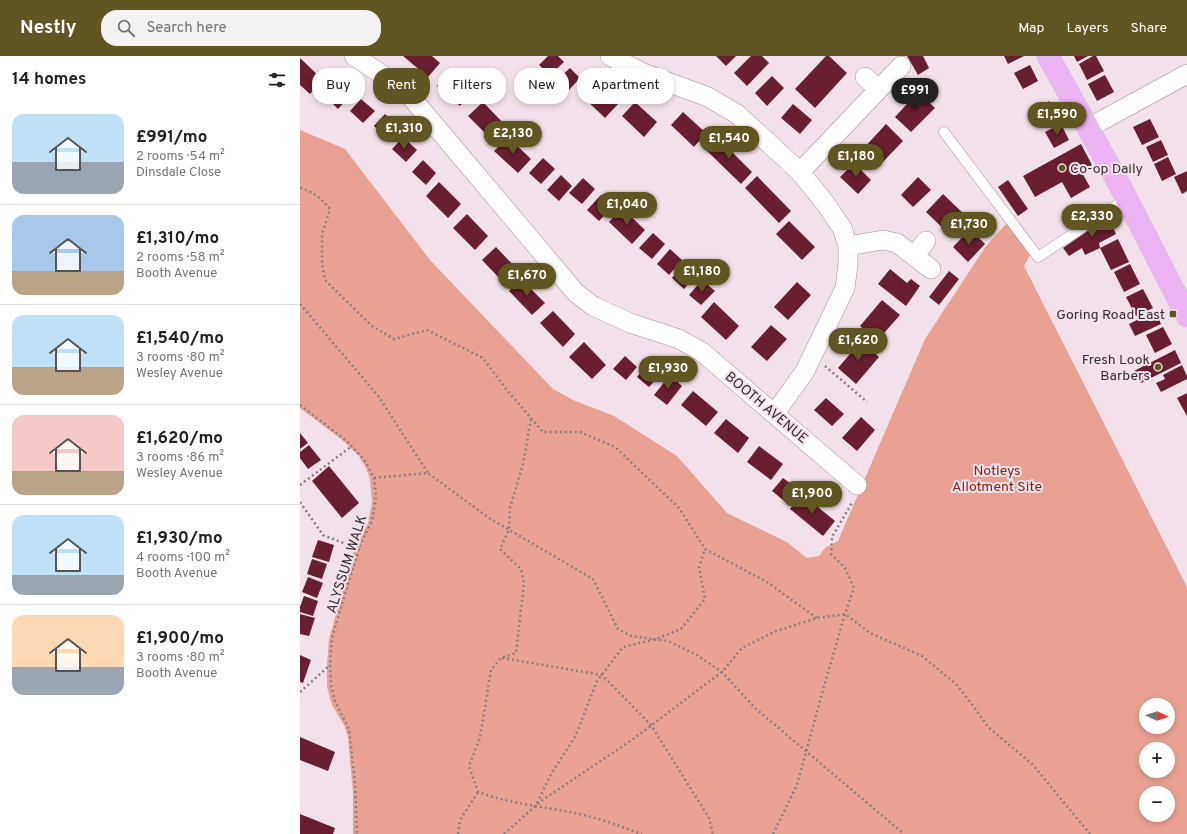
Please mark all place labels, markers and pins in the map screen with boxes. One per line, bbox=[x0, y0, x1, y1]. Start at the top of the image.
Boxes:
pin: £991 bbox=[891, 78, 939, 112]
pin: £1,590 bbox=[1024, 102, 1090, 136]
pin: £1,310 bbox=[371, 116, 437, 150]
pin: £2,130 bbox=[480, 121, 546, 155]
pin: £1,540 bbox=[696, 126, 762, 160]
pin: £1,180 bbox=[823, 144, 889, 178]
place label: Co-op Daily bbox=[1070, 161, 1143, 178]
marker: Co-op Daily bbox=[1057, 163, 1067, 173]
pin: £1,040 bbox=[594, 192, 660, 226]
pin: £2,330 bbox=[1059, 204, 1125, 238]
pin: £1,730 bbox=[936, 212, 1002, 246]
pin: £1,180 bbox=[669, 259, 735, 293]
pin: £1,670 bbox=[494, 263, 560, 297]
place label: Goring Road East bbox=[1056, 307, 1165, 324]
marker: Goring Road East bbox=[1168, 309, 1178, 319]
pin: £1,620 bbox=[825, 328, 891, 362]
place label: Fresh Look Barbers bbox=[1082, 352, 1150, 385]
pin: £1,930 bbox=[635, 356, 701, 390]
marker: Fresh Look Barbers bbox=[1153, 362, 1163, 372]
pin: £1,900 bbox=[779, 481, 845, 515]

